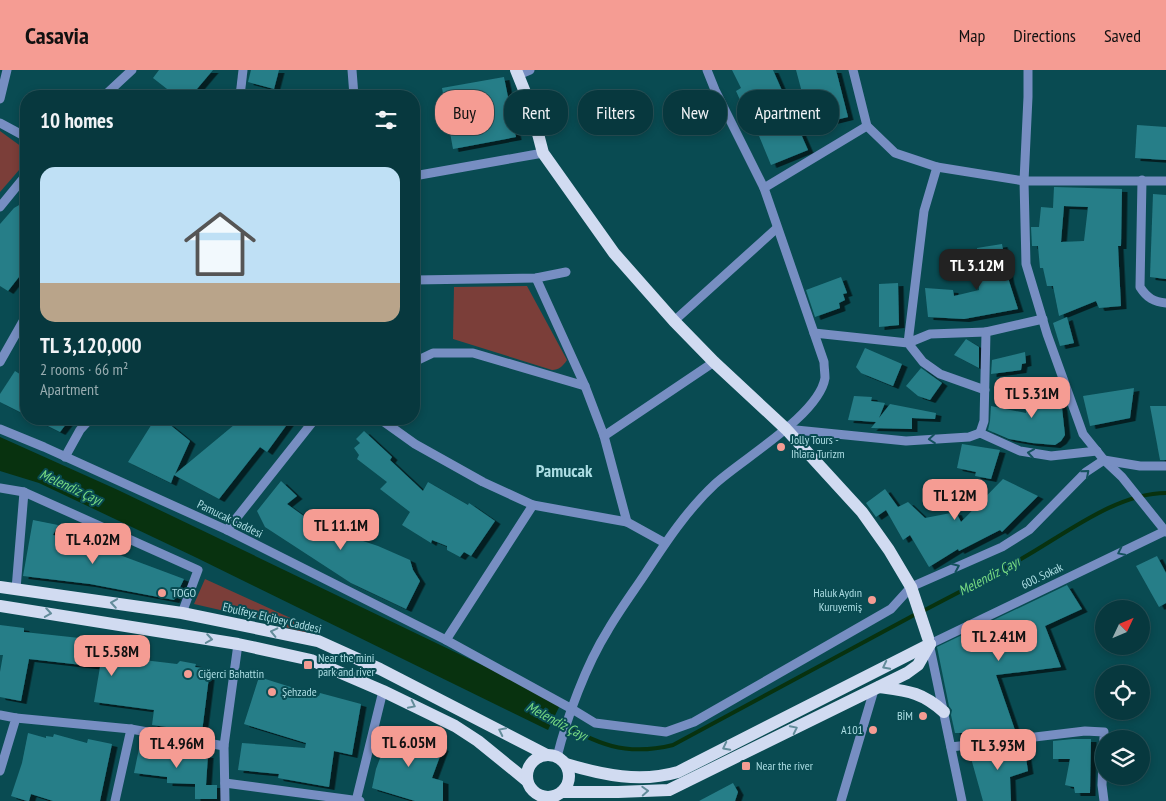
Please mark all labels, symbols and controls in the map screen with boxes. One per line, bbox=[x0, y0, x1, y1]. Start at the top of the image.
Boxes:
text: Casavia bbox=[25, 20, 89, 51]
text: Map bbox=[959, 24, 985, 47]
text: Directions bbox=[1013, 24, 1076, 47]
text: Saved bbox=[1104, 24, 1141, 47]
chip: Buy bbox=[435, 90, 494, 135]
chip: Rent bbox=[504, 90, 568, 135]
chip: Filters bbox=[578, 90, 653, 135]
chip: New bbox=[663, 90, 727, 135]
chip: Apartment bbox=[737, 90, 839, 135]
icon: filters bbox=[372, 106, 400, 134]
text: 10 homes bbox=[40, 107, 113, 134]
icon: home bbox=[175, 199, 265, 289]
pin: TL 3.12M bbox=[925, 248, 1029, 291]
text: TL 3.12M bbox=[950, 255, 1004, 275]
text: TL 3,120,000 bbox=[40, 332, 142, 359]
text: 2 rooms · 66 m² bbox=[40, 359, 128, 379]
pin: TL 5.31M bbox=[980, 376, 1084, 419]
text: Apartment bbox=[40, 379, 99, 399]
text: TL 5.31M bbox=[1005, 383, 1059, 403]
place label: Jolly Tours - Ihlara Turizm bbox=[790, 432, 845, 461]
one-way arrow bbox=[928, 433, 936, 444]
marker: Jolly Tours - Ihlara Turizm bbox=[775, 441, 787, 453]
one-way arrow bbox=[1027, 448, 1036, 458]
district label: Pamucak bbox=[536, 459, 593, 482]
water label: Melendiz Çayı bbox=[37, 465, 106, 510]
one-way arrow bbox=[1080, 470, 1089, 479]
pin: TL 12M bbox=[914, 478, 996, 521]
text: TL 12M bbox=[934, 485, 976, 505]
street label: Pamucak Caddesi bbox=[195, 496, 265, 541]
pin: TL 11.1M bbox=[289, 508, 393, 551]
text: TL 11.1M bbox=[314, 515, 368, 535]
pin: TL 4.02M bbox=[41, 522, 145, 565]
text: TL 4.02M bbox=[66, 529, 120, 549]
one-way arrow bbox=[1117, 546, 1126, 556]
water label: Melendiz Çayı bbox=[955, 552, 1024, 600]
street label: 600. Sokak bbox=[1018, 559, 1065, 592]
one-way arrow bbox=[951, 563, 960, 574]
place label: TOGO bbox=[172, 585, 196, 600]
place label: Haluk Aydın Kuruyemiş bbox=[813, 585, 862, 614]
marker: TOGO bbox=[156, 587, 168, 599]
marker: Haluk Aydın Kuruyemiş bbox=[866, 594, 878, 606]
one-way arrow bbox=[110, 598, 118, 609]
street label: Ebulfeyz Elçibey Caddesi bbox=[221, 599, 323, 636]
north arrow bbox=[1095, 600, 1150, 655]
map controls bbox=[1095, 600, 1150, 785]
one-way arrow bbox=[44, 608, 53, 618]
pin: TL 2.41M bbox=[947, 620, 1051, 662]
text: TL 2.41M bbox=[972, 626, 1026, 646]
one-way arrow bbox=[269, 627, 278, 638]
one-way arrow bbox=[205, 633, 213, 644]
pin: TL 5.58M bbox=[60, 634, 164, 677]
text: TL 5.58M bbox=[85, 641, 139, 661]
place label: Near the mini park and river bbox=[318, 650, 376, 679]
marker: Near the mini park and river bbox=[302, 659, 314, 671]
one-way arrow bbox=[882, 660, 891, 670]
button: locate bbox=[1095, 665, 1150, 720]
place label: Ciğerci Bahattin bbox=[198, 666, 264, 681]
marker: Ciğerci Bahattin bbox=[182, 668, 194, 680]
place label: Şehzade bbox=[282, 684, 317, 699]
marker: Şehzade bbox=[266, 686, 278, 698]
water label: Melendiz Çayı bbox=[523, 697, 592, 745]
one-way arrow bbox=[407, 699, 416, 709]
place label: BİM bbox=[897, 708, 913, 723]
marker: BİM bbox=[917, 710, 929, 722]
place label: A101 bbox=[841, 722, 863, 737]
marker: A101 bbox=[867, 724, 879, 736]
one-way arrow bbox=[789, 725, 798, 735]
pin: TL 4.96M bbox=[125, 726, 229, 769]
pin: TL 6.05M bbox=[357, 726, 461, 768]
one-way arrow bbox=[498, 727, 507, 737]
pin: TL 3.93M bbox=[946, 728, 1050, 771]
button: layers bbox=[1095, 730, 1150, 785]
text: TL 6.05M bbox=[382, 732, 436, 752]
text: TL 4.96M bbox=[150, 733, 204, 753]
text: TL 3.93M bbox=[971, 735, 1025, 755]
one-way arrow bbox=[722, 741, 731, 751]
place label: Near the river bbox=[756, 758, 814, 773]
marker: Near the river bbox=[740, 760, 752, 772]
one-way arrow bbox=[642, 786, 650, 797]

